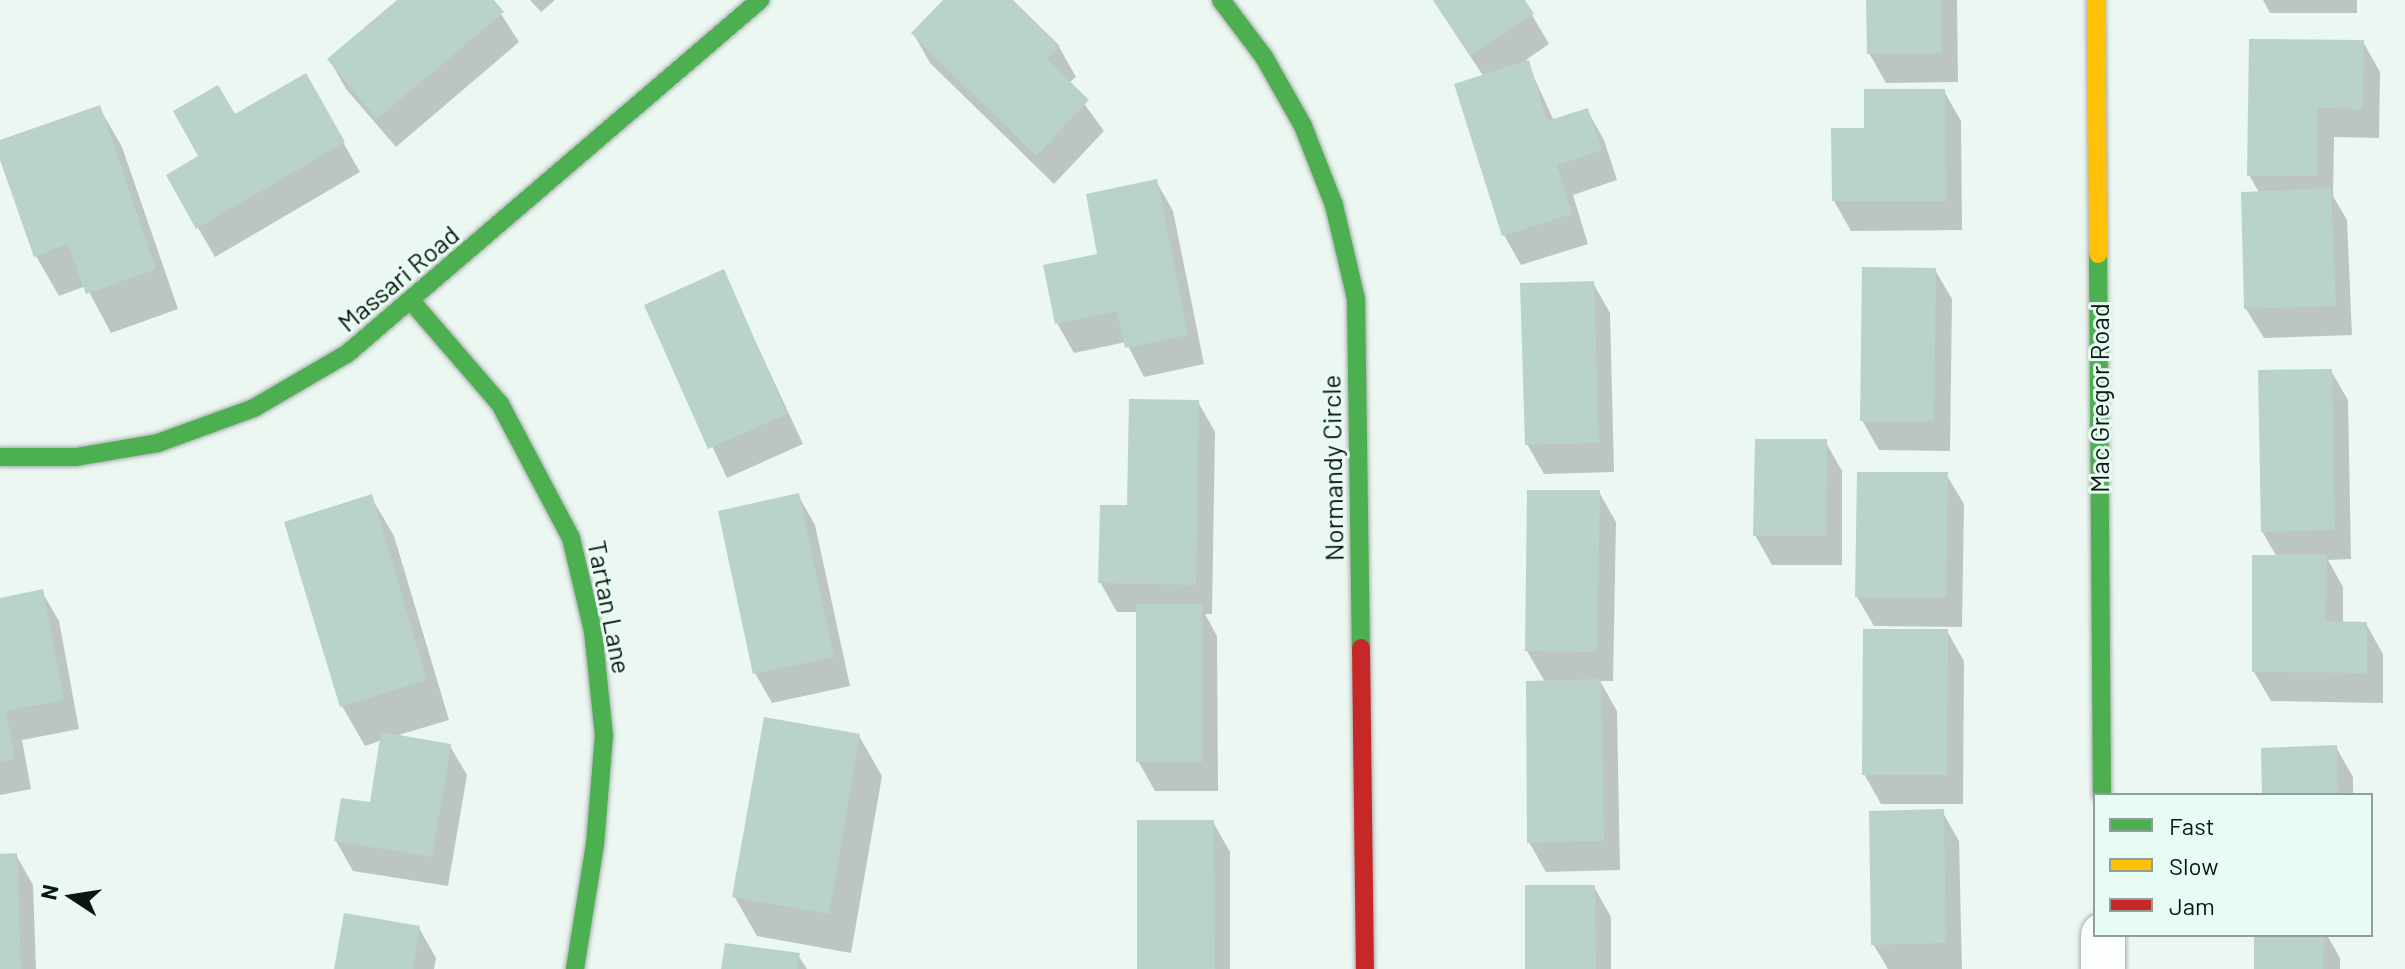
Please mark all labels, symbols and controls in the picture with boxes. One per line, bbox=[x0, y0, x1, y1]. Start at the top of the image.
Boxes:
street label: Massari Road bbox=[331, 218, 465, 338]
street label: Mac Gregor Road bbox=[2083, 303, 2115, 493]
street label: Normandy Circle bbox=[1315, 375, 1349, 561]
street label: Tartan Lane bbox=[582, 538, 638, 676]
legend bbox=[2093, 793, 2373, 937]
text: Fast bbox=[2169, 811, 2214, 840]
text: Slow bbox=[2169, 851, 2218, 880]
north arrow bbox=[32, 857, 112, 937]
text: N bbox=[34, 882, 63, 902]
text: Jam bbox=[2169, 891, 2215, 920]

